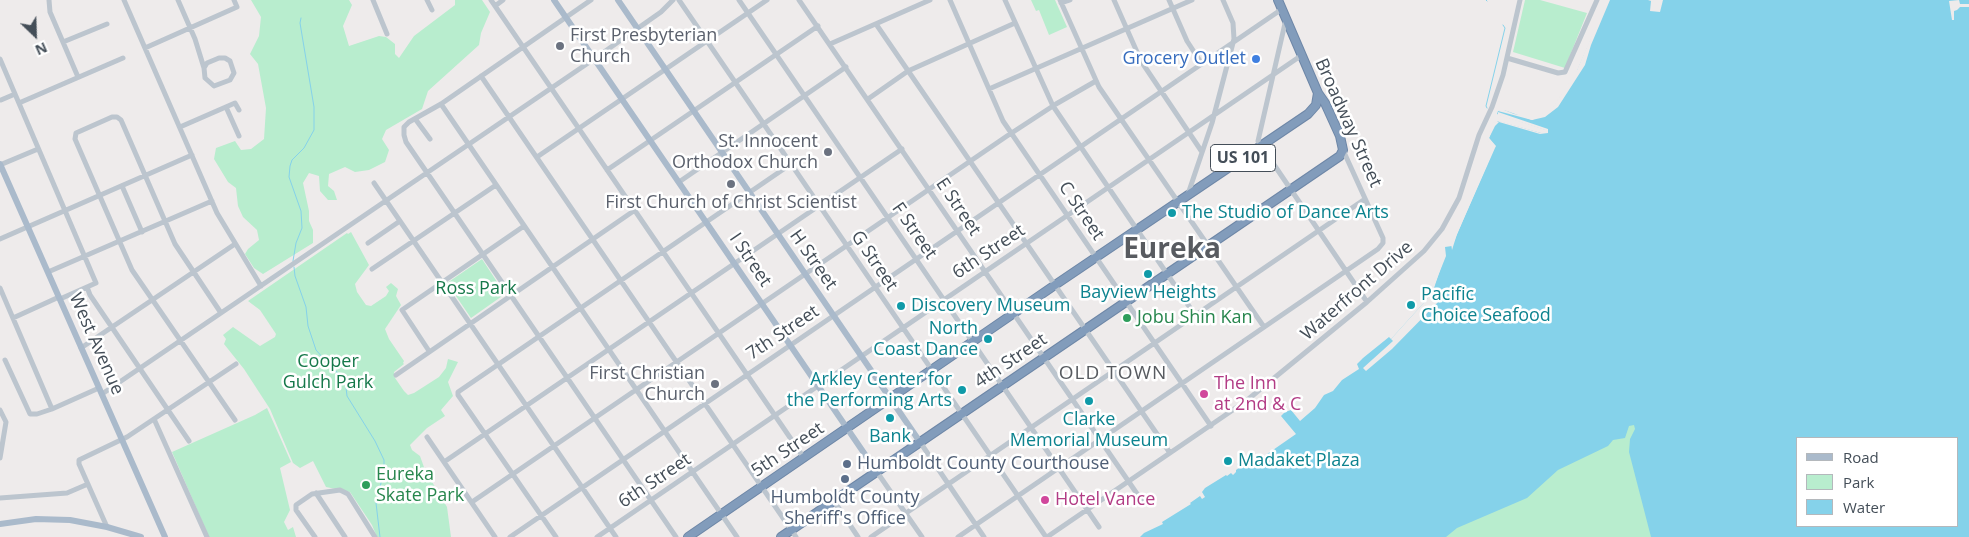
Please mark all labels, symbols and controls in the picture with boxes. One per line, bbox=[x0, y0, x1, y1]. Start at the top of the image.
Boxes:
north arrow bbox=[10, 10, 60, 60]
place label: First Presbyterian Church bbox=[570, 25, 717, 68]
text: N bbox=[32, 38, 50, 60]
marker: First Presbyterian Church bbox=[554, 40, 566, 52]
place label: Grocery Outlet bbox=[1122, 48, 1246, 70]
marker: Grocery Outlet bbox=[1250, 53, 1262, 65]
street label: Broadway Street bbox=[1310, 55, 1386, 191]
place label: St. Innocent Orthodox Church bbox=[672, 131, 818, 173]
road number: US 101 bbox=[1210, 144, 1276, 172]
marker: St. Innocent Orthodox Church bbox=[822, 146, 834, 158]
street label: E Street bbox=[931, 174, 985, 240]
street label: C Street bbox=[1054, 177, 1108, 245]
marker: First Church of Christ Scientist bbox=[725, 178, 737, 190]
place label: First Church of Christ Scientist bbox=[605, 192, 857, 214]
street label: F Street bbox=[887, 198, 941, 264]
place label: The Studio of Dance Arts bbox=[1182, 202, 1389, 224]
marker: The Studio of Dance Arts bbox=[1166, 207, 1178, 219]
street label: 6th Street bbox=[949, 220, 1029, 284]
street label: H Street bbox=[785, 226, 841, 294]
street label: G Street bbox=[846, 227, 902, 295]
street label: I Street bbox=[724, 229, 776, 291]
district label: Eureka bbox=[1123, 233, 1221, 267]
street label: Waterfront Drive bbox=[1297, 237, 1417, 345]
marker: Bayview Heights bbox=[1142, 268, 1154, 280]
park label: Ross Park bbox=[435, 278, 517, 300]
place label: Bayview Heights bbox=[1080, 282, 1216, 304]
place label: Pacific Choice Seafood bbox=[1421, 284, 1551, 326]
street label: West Avenue bbox=[64, 290, 128, 398]
place label: Discovery Museum bbox=[911, 295, 1070, 317]
marker: Pacific Choice Seafood bbox=[1405, 299, 1417, 311]
marker: Discovery Museum bbox=[895, 300, 907, 312]
street label: 7th Street bbox=[743, 301, 823, 365]
place label: Jobu Shin Kan bbox=[1137, 307, 1253, 329]
marker: Jobu Shin Kan bbox=[1121, 312, 1133, 324]
place label: North Coast Dance bbox=[873, 318, 978, 360]
street label: 4th Street bbox=[971, 329, 1051, 393]
marker: North Coast Dance bbox=[982, 333, 994, 345]
park label: Cooper Gulch Park bbox=[283, 351, 373, 394]
place label: First Christian Church bbox=[589, 363, 705, 406]
district label: OLD TOWN bbox=[1058, 363, 1168, 385]
place label: Arkley Center for the Performing Arts bbox=[787, 369, 952, 412]
place label: The Inn at 2nd & C bbox=[1214, 373, 1301, 416]
marker: First Christian Church bbox=[709, 378, 721, 390]
marker: Arkley Center for the Performing Arts bbox=[956, 384, 968, 396]
marker: The Inn at 2nd & C bbox=[1198, 388, 1210, 400]
marker: Clarke Memorial Museum bbox=[1083, 395, 1095, 407]
place label: Clarke Memorial Museum bbox=[1010, 409, 1168, 452]
marker: Bank bbox=[884, 412, 896, 424]
street label: 5th Street bbox=[748, 418, 828, 482]
place label: Bank bbox=[869, 426, 911, 448]
legend bbox=[1796, 437, 1959, 527]
text: Road bbox=[1843, 447, 1879, 467]
street label: 6th Street bbox=[615, 449, 695, 513]
place label: Madaket Plaza bbox=[1238, 450, 1360, 472]
place label: Humboldt County Courthouse bbox=[857, 453, 1109, 475]
marker: Madaket Plaza bbox=[1222, 455, 1234, 467]
marker: Humboldt County Courthouse bbox=[841, 458, 853, 470]
place label: Eureka Skate Park bbox=[376, 464, 464, 506]
text: Park bbox=[1843, 472, 1874, 492]
marker: Humboldt County Sheriff's Office bbox=[839, 473, 851, 485]
marker: Eureka Skate Park bbox=[360, 479, 372, 491]
place label: Humboldt County Sheriff's Office bbox=[770, 487, 920, 530]
place label: Hotel Vance bbox=[1055, 489, 1155, 511]
marker: Hotel Vance bbox=[1039, 494, 1051, 506]
text: Water bbox=[1843, 497, 1885, 517]

